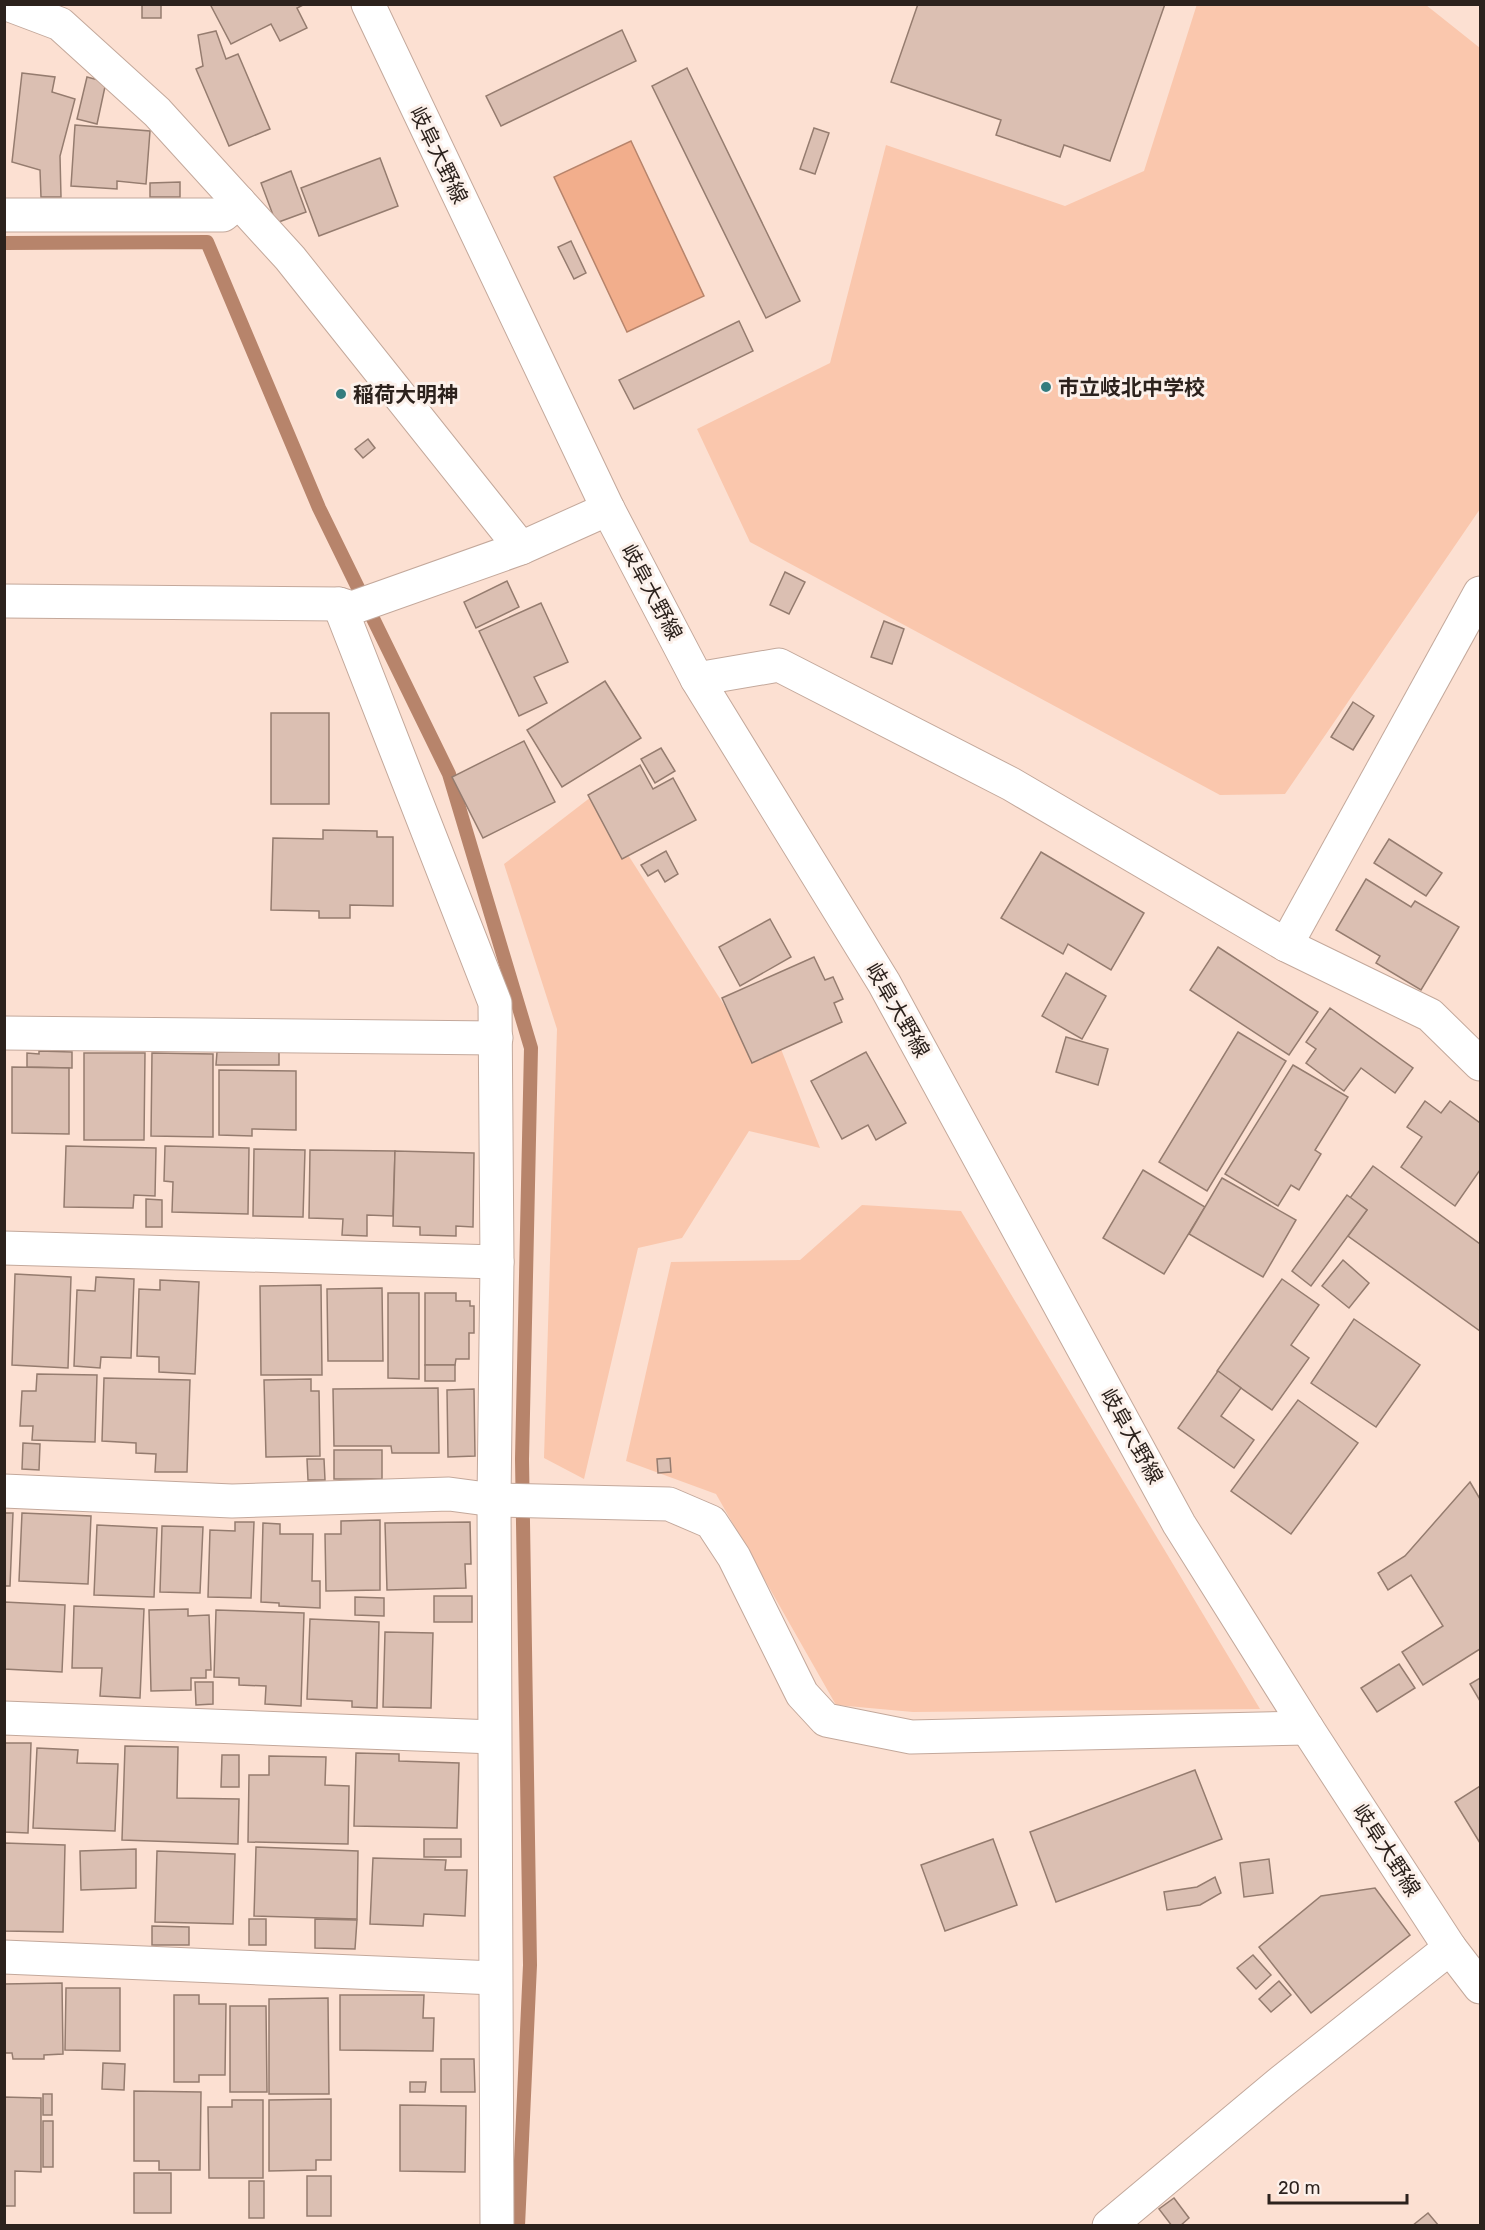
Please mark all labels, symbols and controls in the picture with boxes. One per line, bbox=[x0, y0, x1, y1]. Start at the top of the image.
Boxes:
street label: 岐阜大野線 bbox=[405, 102, 473, 208]
place label: 市立岐北中学校 bbox=[1058, 375, 1205, 400]
marker: 市立岐北中学校 bbox=[1039, 380, 1053, 394]
place label: 稲荷大明神 bbox=[353, 382, 458, 407]
marker: 稲荷大明神 bbox=[334, 387, 348, 401]
street label: 岐阜大野線 bbox=[616, 540, 688, 644]
street label: 岐阜大野線 bbox=[861, 958, 935, 1062]
street label: 岐阜大野線 bbox=[1096, 1384, 1168, 1488]
street label: 岐阜大野線 bbox=[1348, 1799, 1426, 1901]
scale bar bbox=[1269, 2167, 1407, 2205]
text: 20 m bbox=[1278, 2177, 1320, 2199]

